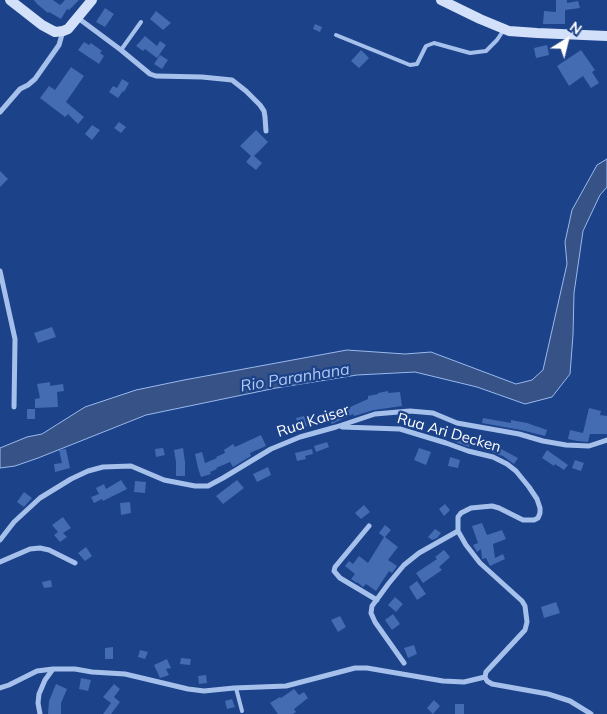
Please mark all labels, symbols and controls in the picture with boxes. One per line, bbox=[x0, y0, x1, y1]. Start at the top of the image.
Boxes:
north arrow bbox=[542, 15, 592, 65]
text: N bbox=[566, 17, 585, 38]
water label: Rio Paranhana bbox=[239, 360, 351, 396]
street label: Rua Kaiser bbox=[275, 401, 351, 441]
street label: Rua Ari Decken bbox=[395, 410, 503, 456]

